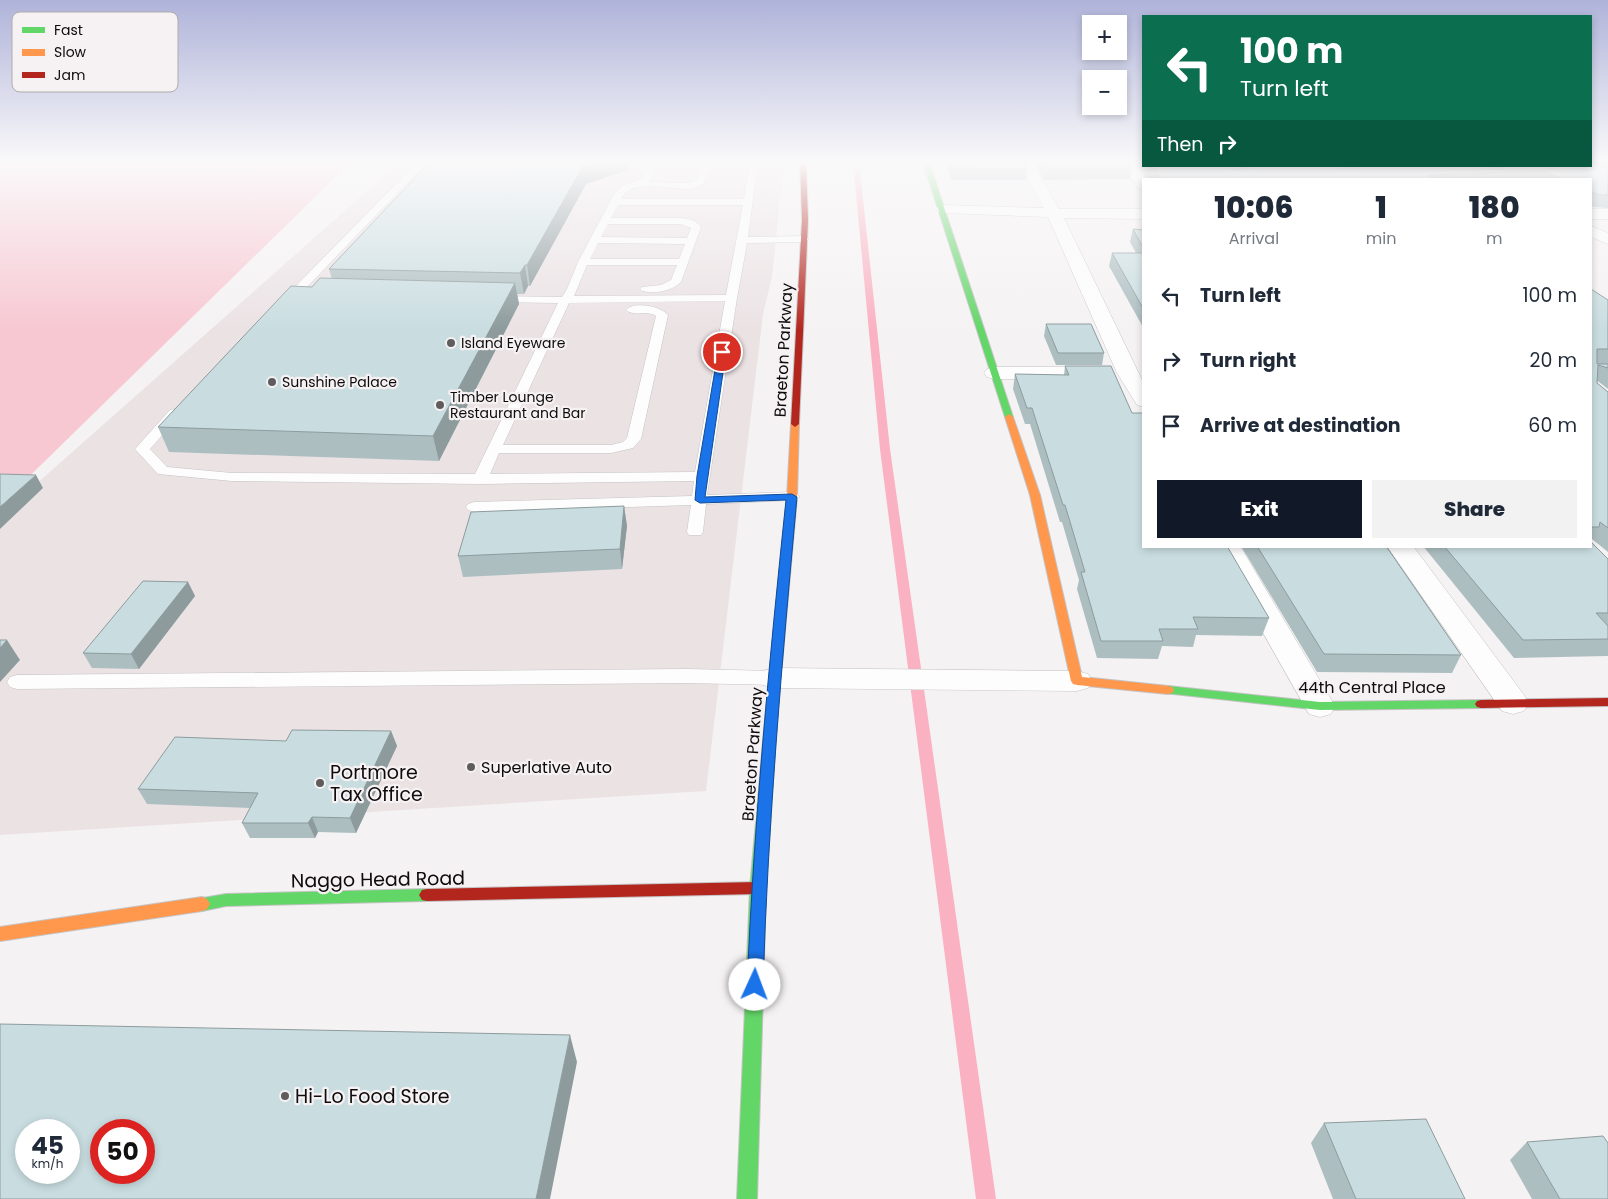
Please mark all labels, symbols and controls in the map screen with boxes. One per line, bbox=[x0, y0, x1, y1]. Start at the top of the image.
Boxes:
legend bbox=[12, 12, 178, 92]
map controls bbox=[1082, 15, 1127, 115]
button: + bbox=[1082, 15, 1127, 60]
text: Fast bbox=[54, 20, 83, 40]
text: 100 m bbox=[1240, 26, 1343, 75]
icon: left bbox=[1157, 35, 1222, 100]
text: Slow bbox=[54, 42, 87, 62]
text: Jam bbox=[54, 65, 85, 85]
button: − bbox=[1082, 70, 1127, 115]
text: Turn left bbox=[1240, 73, 1328, 104]
icon: right bbox=[1213, 130, 1241, 158]
text: Then bbox=[1157, 131, 1203, 158]
text: 10:06 bbox=[1214, 186, 1293, 229]
text: 1 bbox=[1375, 186, 1387, 229]
text: 180 bbox=[1469, 186, 1520, 229]
text: Arrival bbox=[1229, 227, 1279, 250]
text: min bbox=[1366, 227, 1396, 250]
text: m bbox=[1486, 227, 1502, 250]
street label: Braeton Parkway bbox=[768, 282, 798, 418]
icon: left bbox=[1157, 282, 1185, 310]
text: Turn left bbox=[1200, 282, 1281, 309]
text: 100 m bbox=[1522, 282, 1577, 309]
pin bbox=[701, 331, 743, 373]
place label: Island Eyeware bbox=[461, 333, 566, 353]
marker: Island Eyeware bbox=[445, 337, 457, 349]
icon: arrive bbox=[708, 338, 736, 366]
icon: right bbox=[1157, 347, 1185, 375]
text: Turn right bbox=[1200, 347, 1296, 374]
text: 20 m bbox=[1529, 347, 1577, 374]
place label: Sunshine Palace bbox=[282, 372, 397, 392]
marker: Sunshine Palace bbox=[266, 376, 278, 388]
place label: Timber Lounge Restaurant and Bar bbox=[450, 387, 585, 423]
marker: Timber Lounge Restaurant and Bar bbox=[434, 399, 446, 411]
icon: arrive bbox=[1157, 412, 1185, 440]
text: Arrive at destination bbox=[1200, 412, 1401, 439]
text: 60 m bbox=[1528, 412, 1577, 439]
button: Exit bbox=[1157, 480, 1362, 538]
button: Share bbox=[1372, 480, 1577, 538]
street label: 44th Central Place bbox=[1298, 676, 1446, 699]
street label: Braeton Parkway bbox=[736, 686, 769, 822]
place label: Superlative Auto bbox=[481, 756, 612, 779]
place label: Portmore Tax Office bbox=[330, 759, 423, 808]
marker: Superlative Auto bbox=[465, 761, 477, 773]
marker: Portmore Tax Office bbox=[314, 777, 326, 789]
street label: Naggo Head Road bbox=[291, 864, 465, 895]
position arrow bbox=[728, 958, 780, 1010]
place label: Hi-Lo Food Store bbox=[295, 1083, 450, 1110]
marker: Hi-Lo Food Store bbox=[279, 1090, 291, 1102]
speed limit sign: 50 bbox=[90, 1119, 155, 1184]
text: 45 bbox=[31, 1128, 64, 1163]
text: km/h bbox=[32, 1155, 63, 1172]

